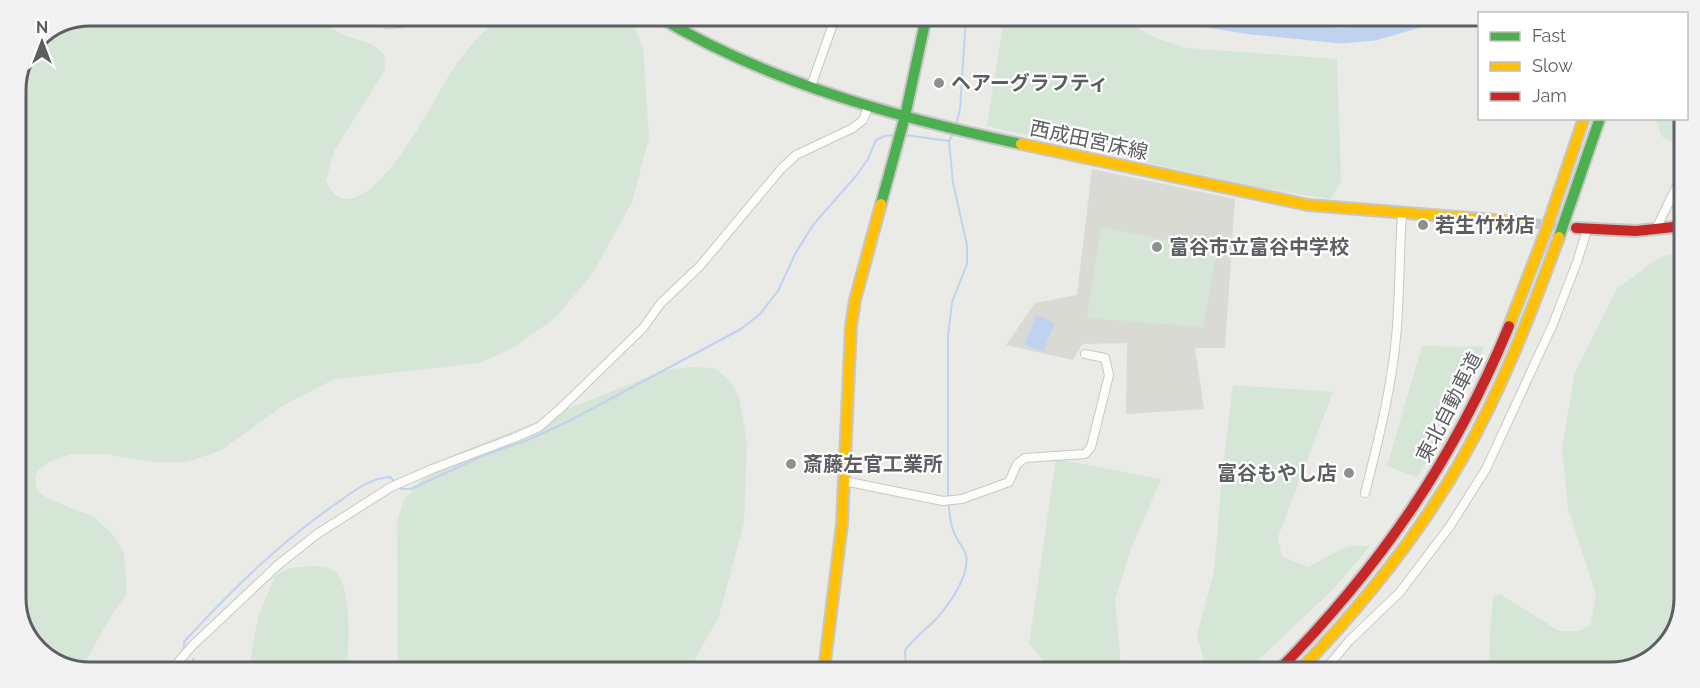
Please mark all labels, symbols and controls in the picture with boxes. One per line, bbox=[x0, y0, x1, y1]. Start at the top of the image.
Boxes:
north arrow bbox=[12, 12, 72, 72]
legend bbox=[1478, 12, 1688, 120]
text: N bbox=[36, 18, 48, 37]
text: Fast bbox=[1532, 25, 1566, 46]
text: Slow bbox=[1532, 55, 1573, 76]
place label: ヘアーグラフティ bbox=[951, 71, 1109, 95]
marker: ヘアーグラフティ bbox=[932, 76, 946, 90]
text: Jam bbox=[1532, 85, 1567, 106]
street label: 西成田宮床線 bbox=[1028, 116, 1150, 164]
place label: 若生竹材店 bbox=[1435, 213, 1535, 237]
marker: 若生竹材店 bbox=[1416, 218, 1430, 232]
place label: 富谷市立富谷中学校 bbox=[1169, 235, 1349, 259]
marker: 富谷市立富谷中学校 bbox=[1150, 240, 1164, 254]
street label: 東北自動車道 bbox=[1411, 348, 1487, 466]
place label: 斎藤左官工業所 bbox=[803, 452, 943, 476]
marker: 斎藤左官工業所 bbox=[784, 457, 798, 471]
place label: 富谷もやし店 bbox=[1217, 461, 1337, 485]
marker: 富谷もやし店 bbox=[1342, 466, 1356, 480]

